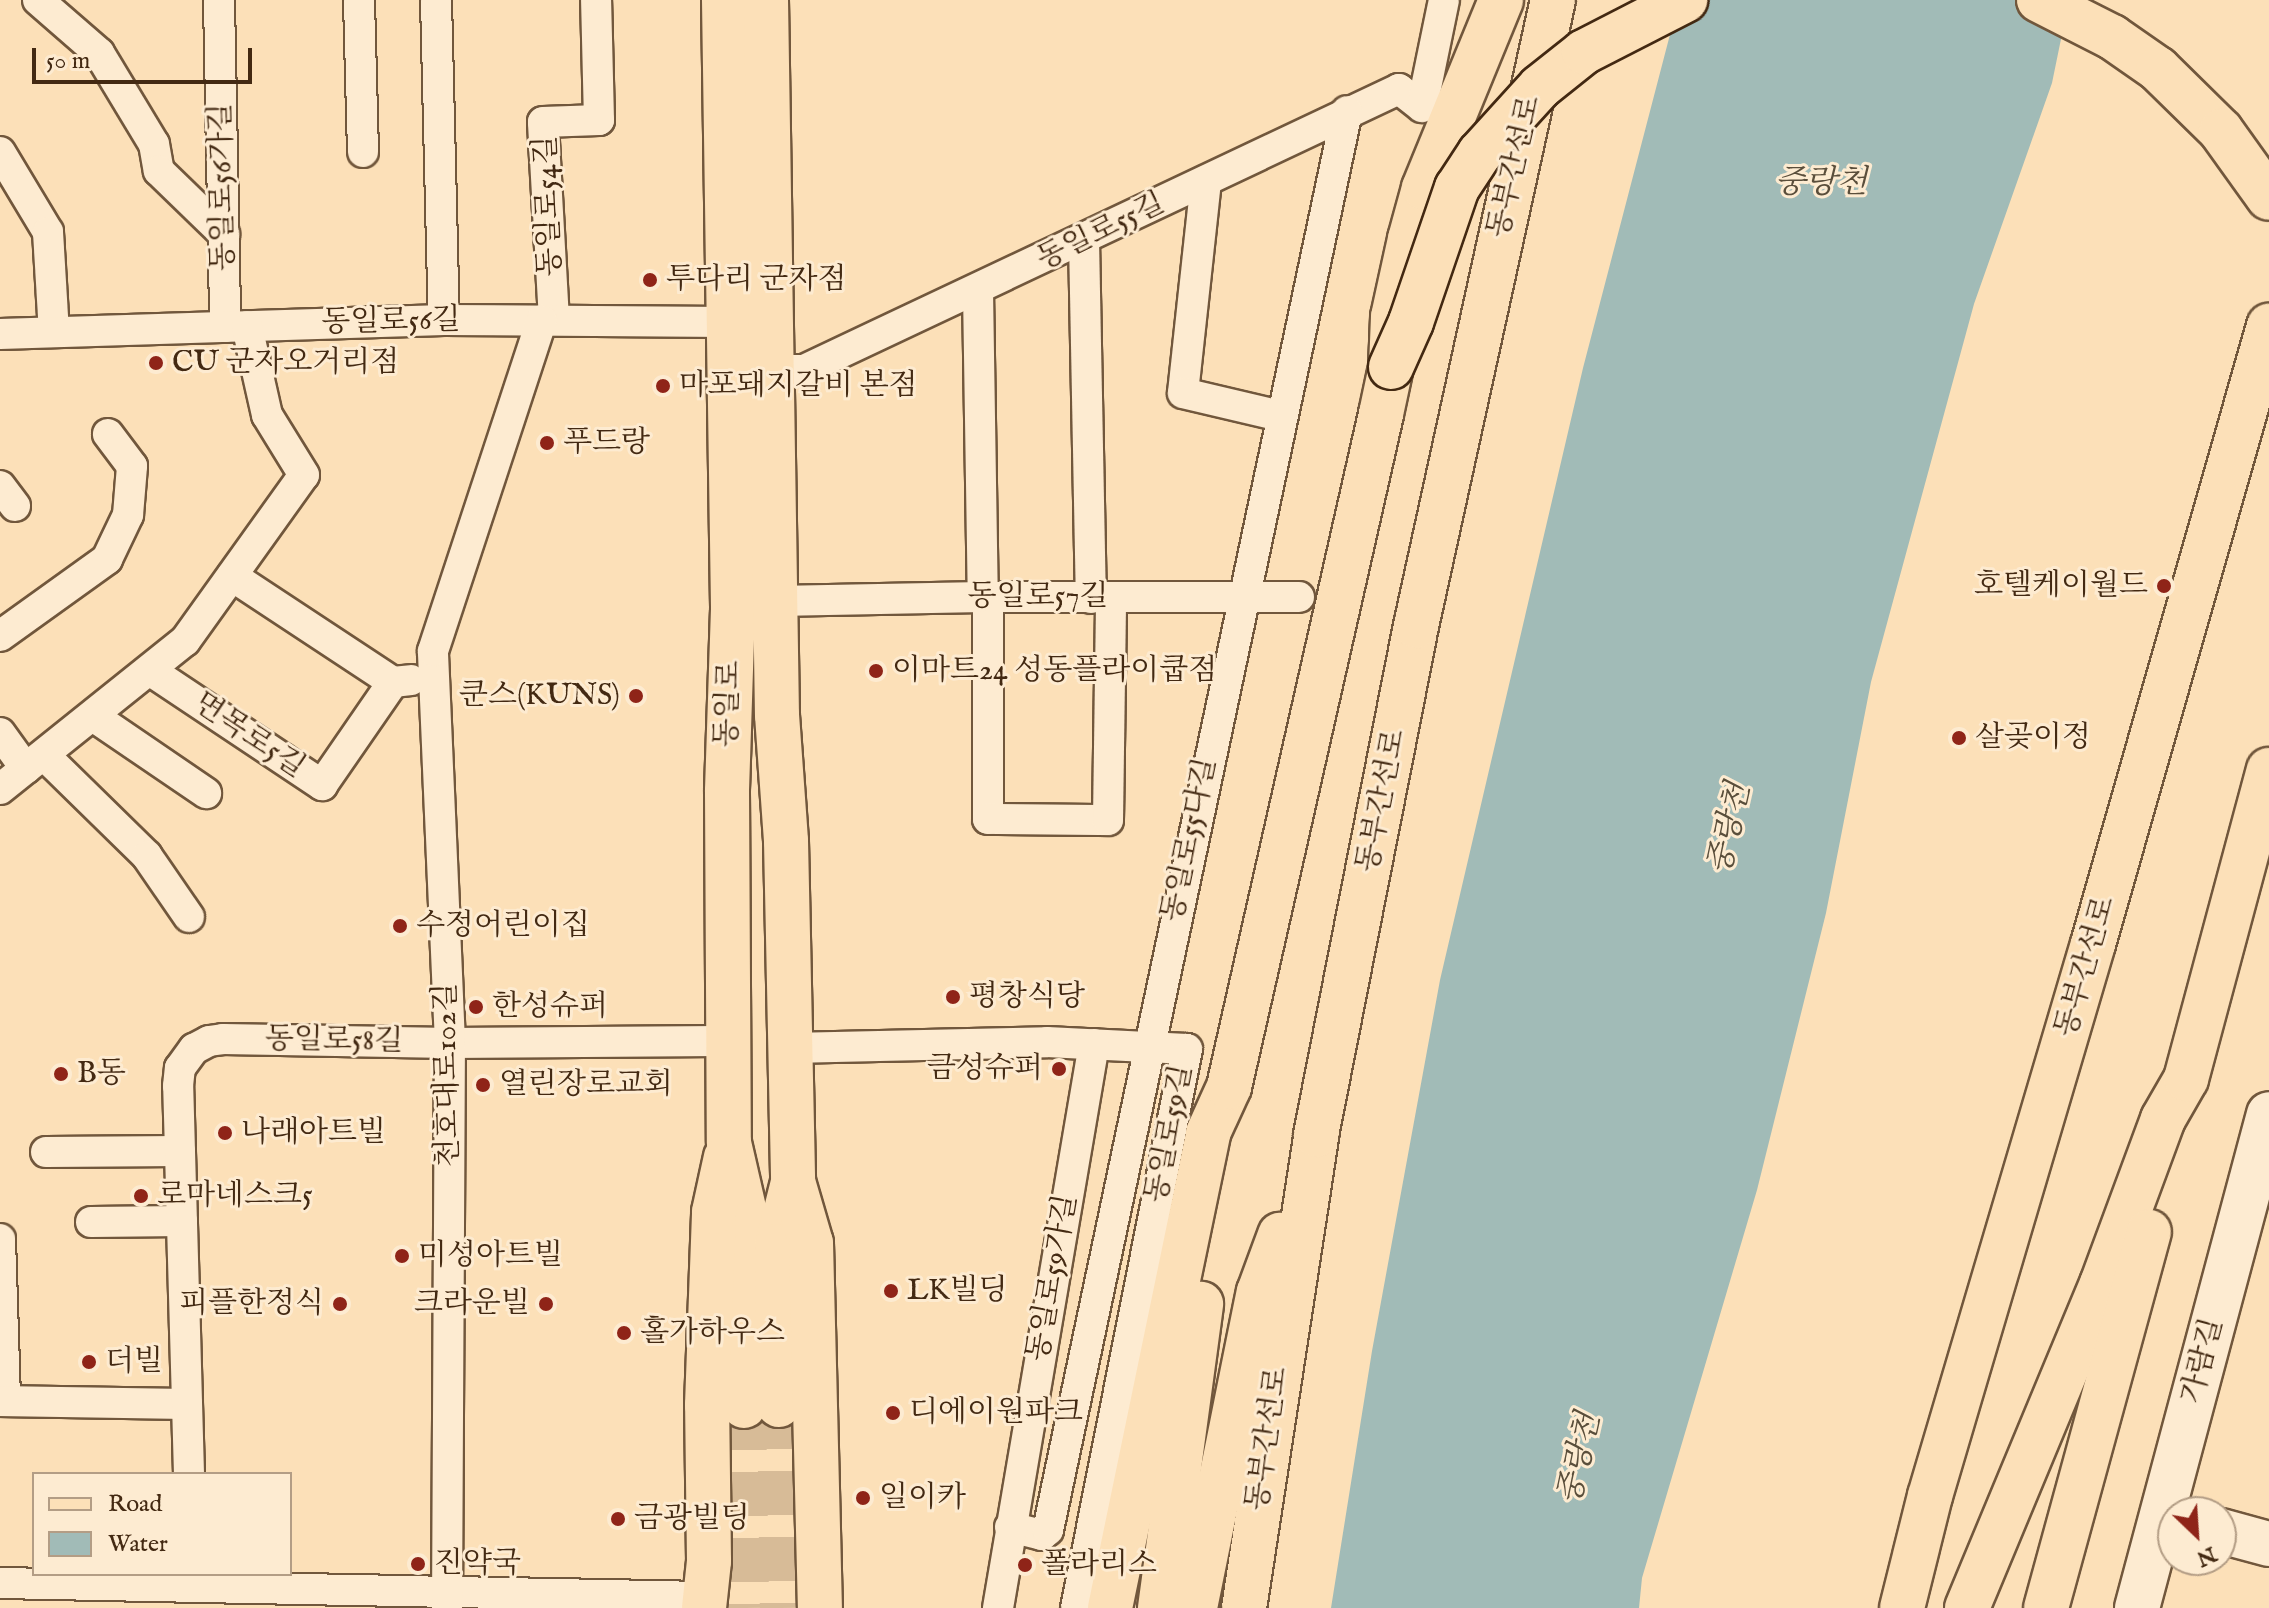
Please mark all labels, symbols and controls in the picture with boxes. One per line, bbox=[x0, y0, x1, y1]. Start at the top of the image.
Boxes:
scale bar bbox=[36, 32, 256, 82]
text: 50 m bbox=[46, 46, 90, 77]
street label: 동부간선로 bbox=[1481, 92, 1549, 242]
street label: 동일로56가길 bbox=[204, 103, 242, 271]
street label: 동일로54길 bbox=[529, 135, 569, 277]
water label: 중랑천 bbox=[1775, 165, 1867, 203]
street label: 동일로55길 bbox=[1031, 186, 1171, 278]
place label: 투다리 군자점 bbox=[666, 262, 846, 298]
marker: 투다리 군자점 bbox=[641, 271, 659, 289]
street label: 동일로56길 bbox=[321, 303, 461, 341]
place label: CU 군자오거리점 bbox=[172, 345, 399, 381]
marker: CU 군자오거리점 bbox=[147, 354, 165, 372]
place label: 마포돼지갈비 본점 bbox=[679, 368, 917, 404]
marker: 마포돼지갈비 본점 bbox=[654, 377, 672, 395]
place label: 푸드랑 bbox=[563, 425, 650, 461]
marker: 푸드랑 bbox=[538, 434, 556, 452]
place label: 호텔케이월드 bbox=[1974, 568, 2148, 604]
marker: 호텔케이월드 bbox=[2155, 577, 2173, 595]
street label: 동일로57길 bbox=[968, 579, 1108, 615]
place label: 이마트24 성동플라이쿱점 bbox=[892, 653, 1217, 689]
street label: 동일로 bbox=[709, 660, 749, 748]
marker: 이마트24 성동플라이쿱점 bbox=[867, 662, 885, 680]
place label: 쿤스(KUNS) bbox=[459, 678, 620, 714]
street label: 면목로5길 bbox=[186, 686, 312, 786]
marker: 쿤스(KUNS) bbox=[627, 687, 645, 705]
place label: 살곶이정 bbox=[1975, 720, 2091, 756]
street label: 동부간선로 bbox=[1351, 726, 1413, 876]
marker: 살곶이정 bbox=[1950, 729, 1968, 747]
street label: 동일로55다길 bbox=[1155, 755, 1225, 925]
water label: 중랑천 bbox=[1702, 780, 1760, 878]
street label: 동부간선로 bbox=[2049, 892, 2123, 1042]
place label: 수정어린이집 bbox=[416, 908, 590, 944]
marker: 수정어린이집 bbox=[391, 917, 409, 935]
place label: 평창식당 bbox=[969, 979, 1085, 1015]
street label: 천호대로102길 bbox=[428, 982, 468, 1168]
marker: 평창식당 bbox=[944, 988, 962, 1006]
place label: 한성슈퍼 bbox=[492, 989, 608, 1025]
marker: 한성슈퍼 bbox=[467, 998, 485, 1016]
street label: 동일로58길 bbox=[264, 1022, 404, 1060]
place label: 금성슈퍼 bbox=[927, 1051, 1043, 1087]
place label: B동 bbox=[77, 1056, 126, 1092]
marker: 금성슈퍼 bbox=[1050, 1060, 1068, 1078]
street label: 동일로59길 bbox=[1139, 1062, 1201, 1206]
marker: B동 bbox=[52, 1065, 70, 1083]
place label: 열린장로교회 bbox=[499, 1067, 673, 1103]
marker: 열린장로교회 bbox=[474, 1076, 492, 1094]
place label: 나래아트빌 bbox=[241, 1115, 386, 1151]
marker: 나래아트빌 bbox=[216, 1124, 234, 1142]
place label: 로마네스크5 bbox=[157, 1178, 313, 1214]
marker: 로마네스크5 bbox=[132, 1187, 150, 1205]
street label: 동일로59가길 bbox=[1021, 1192, 1085, 1364]
place label: 미성아트빌 bbox=[418, 1238, 563, 1274]
marker: 미성아트빌 bbox=[393, 1247, 411, 1265]
place label: LK빌딩 bbox=[907, 1273, 1008, 1309]
marker: LK빌딩 bbox=[882, 1282, 900, 1300]
place label: 피플한정식 bbox=[179, 1286, 324, 1322]
place label: 크라운빌 bbox=[414, 1286, 530, 1322]
marker: 피플한정식 bbox=[331, 1295, 349, 1313]
marker: 크라운빌 bbox=[537, 1295, 555, 1313]
street label: 가람길 bbox=[2174, 1314, 2232, 1408]
place label: 홀가하우스 bbox=[640, 1315, 785, 1351]
marker: 홀가하우스 bbox=[615, 1324, 633, 1342]
place label: 더빌 bbox=[105, 1344, 163, 1380]
marker: 더빌 bbox=[80, 1353, 98, 1371]
street label: 동부간선로 bbox=[1240, 1365, 1296, 1513]
place label: 디에이원파크 bbox=[909, 1395, 1083, 1431]
marker: 디에이원파크 bbox=[884, 1404, 902, 1422]
water label: 중랑천 bbox=[1552, 1410, 1610, 1508]
legend bbox=[32, 1472, 292, 1576]
place label: 일이카 bbox=[879, 1480, 966, 1516]
text: Road bbox=[108, 1489, 162, 1520]
marker: 일이카 bbox=[854, 1489, 872, 1507]
north arrow bbox=[2157, 1496, 2237, 1576]
place label: 금광빌딩 bbox=[634, 1501, 750, 1537]
marker: 금광빌딩 bbox=[609, 1510, 627, 1528]
text: Water bbox=[108, 1529, 168, 1560]
text: N bbox=[2192, 1539, 2221, 1573]
place label: 진약국 bbox=[434, 1546, 521, 1582]
place label: 폴라리스 bbox=[1041, 1547, 1157, 1583]
marker: 진약국 bbox=[409, 1555, 427, 1573]
marker: 폴라리스 bbox=[1016, 1556, 1034, 1574]

